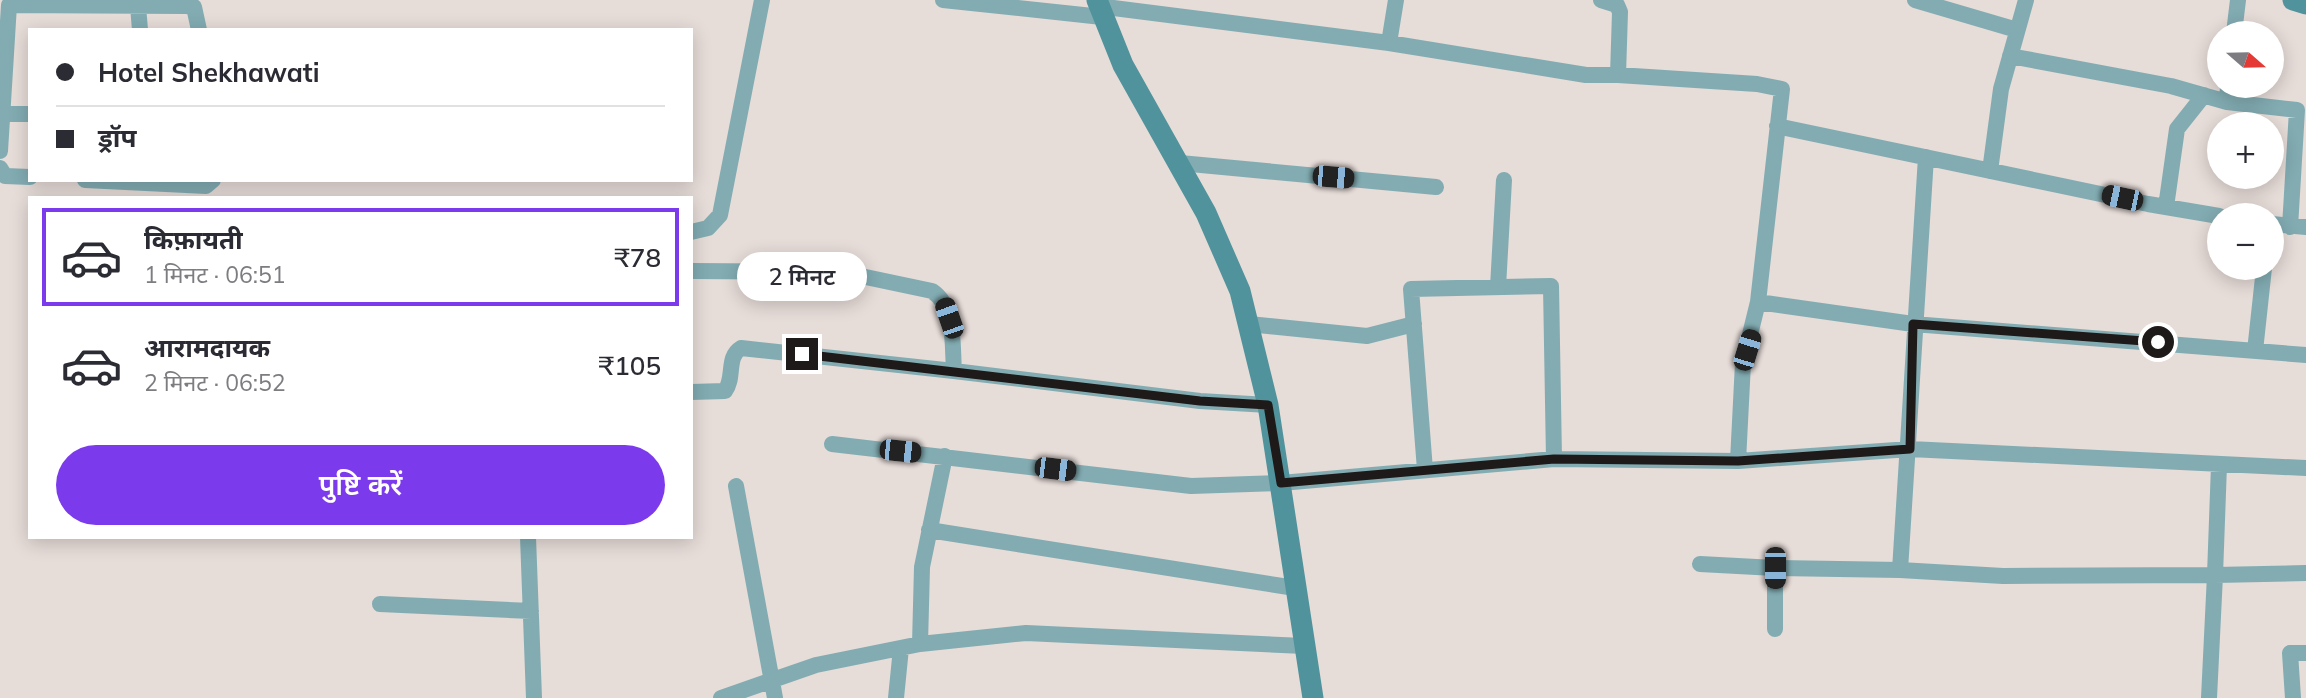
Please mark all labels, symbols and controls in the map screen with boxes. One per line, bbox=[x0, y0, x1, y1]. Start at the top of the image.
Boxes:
north arrow bbox=[2207, 21, 2284, 98]
map controls bbox=[2207, 21, 2284, 280]
text: Hotel Shekhawati bbox=[98, 56, 319, 89]
button: + bbox=[2207, 112, 2284, 189]
text: ड्रॉप bbox=[98, 121, 136, 154]
car bbox=[1312, 165, 1355, 189]
car bbox=[2100, 183, 2145, 213]
button: − bbox=[2207, 203, 2284, 280]
text: किफ़ायती bbox=[144, 223, 243, 256]
icon: car bbox=[60, 226, 123, 289]
text: ₹78 bbox=[614, 241, 661, 274]
callout: 2 मिनट bbox=[737, 252, 867, 302]
text: 1 मिनट · 06:51 bbox=[144, 260, 286, 289]
text: 2 मिनट bbox=[769, 262, 835, 291]
car bbox=[933, 295, 966, 341]
route start bbox=[2142, 326, 2174, 358]
car bbox=[1731, 327, 1764, 373]
text: आरामदायक bbox=[144, 331, 270, 364]
icon: car bbox=[60, 334, 123, 397]
route end bbox=[786, 338, 818, 370]
text: ₹105 bbox=[599, 349, 661, 382]
text: 2 मिनट · 06:52 bbox=[144, 368, 286, 397]
car bbox=[879, 438, 922, 464]
button: पुष्टि करें bbox=[56, 445, 665, 525]
car bbox=[1033, 456, 1078, 482]
car bbox=[1765, 547, 1786, 589]

